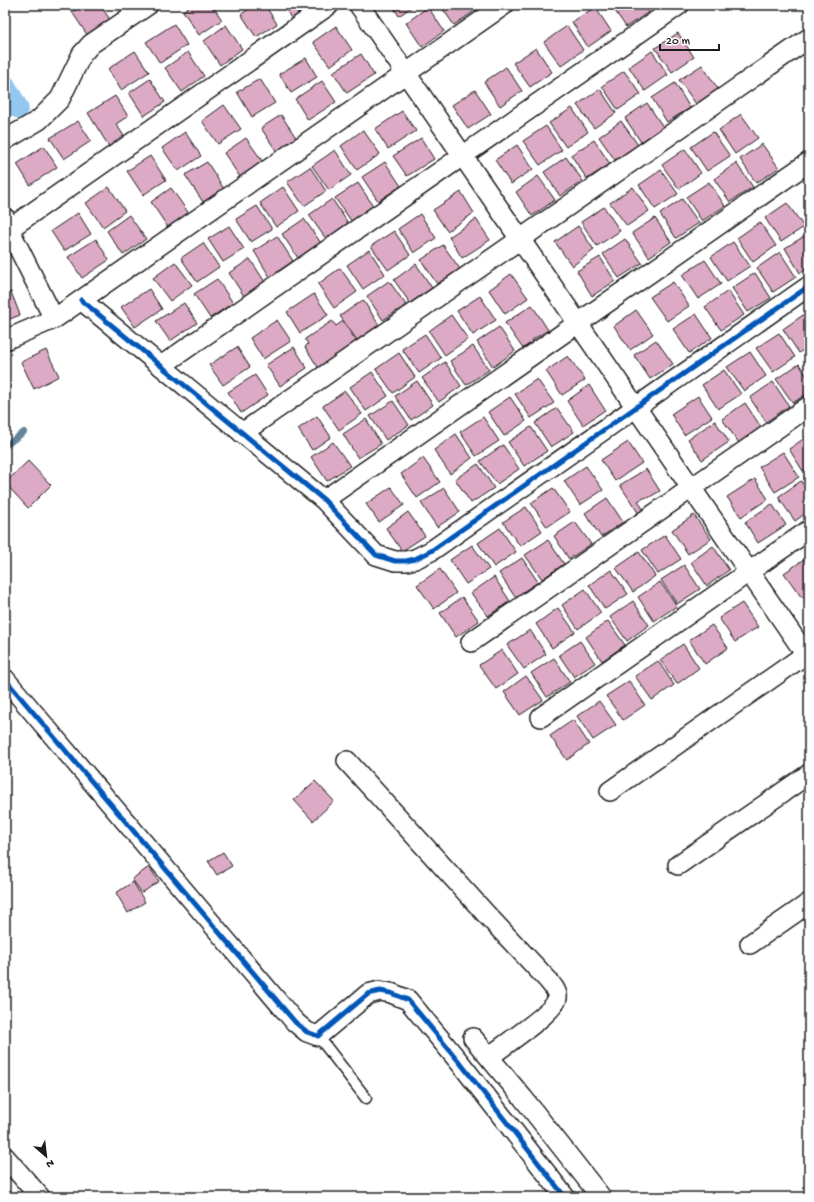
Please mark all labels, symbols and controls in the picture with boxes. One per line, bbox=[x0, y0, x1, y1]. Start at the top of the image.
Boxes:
scale bar bbox=[660, 26, 719, 52]
text: 20 m bbox=[666, 35, 691, 49]
north arrow bbox=[26, 1136, 66, 1176]
text: N bbox=[44, 1156, 56, 1170]

